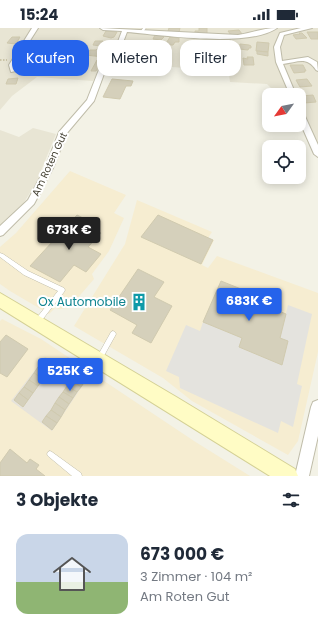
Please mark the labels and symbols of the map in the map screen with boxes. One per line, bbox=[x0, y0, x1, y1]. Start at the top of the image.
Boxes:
north arrow bbox=[262, 88, 306, 132]
street label: Am Roten Gut bbox=[28, 129, 71, 199]
pin: 673K € bbox=[36, 217, 102, 251]
pin: 683K € bbox=[216, 288, 282, 322]
building icon: Ox Automobile bbox=[129, 292, 149, 312]
place label: Ox Automobile bbox=[38, 293, 126, 310]
pin: 525K € bbox=[37, 358, 103, 392]

